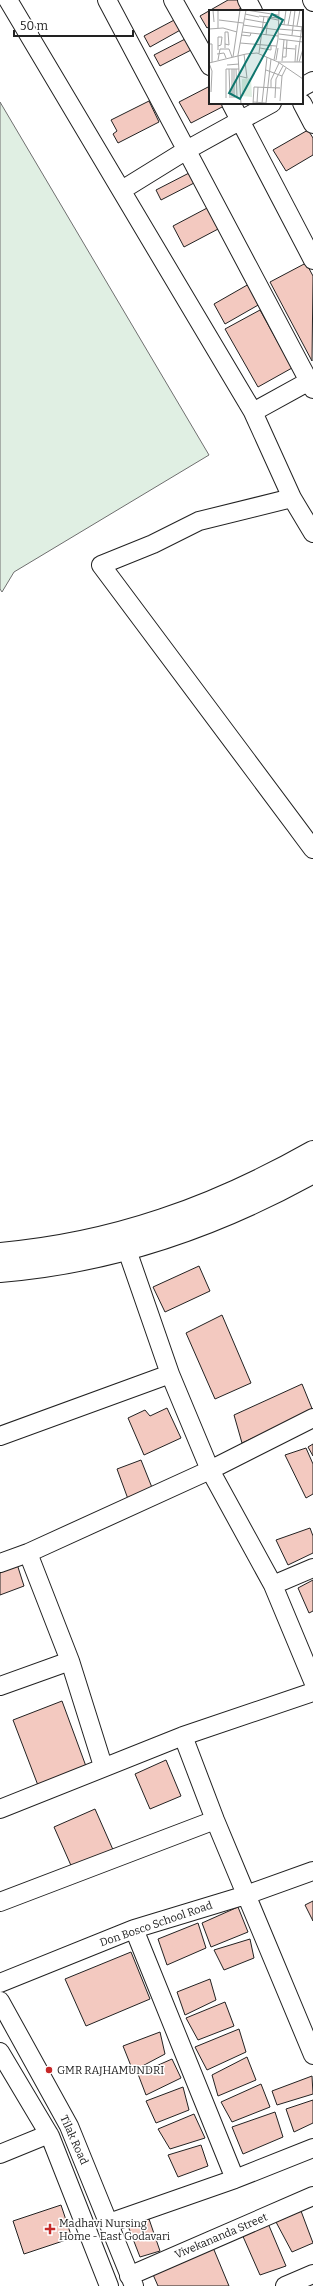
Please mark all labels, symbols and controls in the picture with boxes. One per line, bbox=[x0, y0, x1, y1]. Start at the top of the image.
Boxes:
inset map bbox=[209, 10, 303, 104]
scale bar bbox=[14, 12, 133, 38]
text: 50 m bbox=[20, 19, 49, 33]
street label: Don Bosco School Road bbox=[98, 1898, 215, 1949]
place label: GMR RAJHAMUNDRI bbox=[57, 2064, 164, 2077]
marker: GMR RAJHAMUNDRI bbox=[44, 2065, 54, 2075]
street label: Tilak Road bbox=[57, 2113, 91, 2167]
street label: Vivekananda Street bbox=[173, 2211, 269, 2261]
place label: Madhavi Nursing Home - East Godavari bbox=[59, 2217, 171, 2243]
marker: Madhavi Nursing Home - East Godavari bbox=[44, 2223, 56, 2235]

